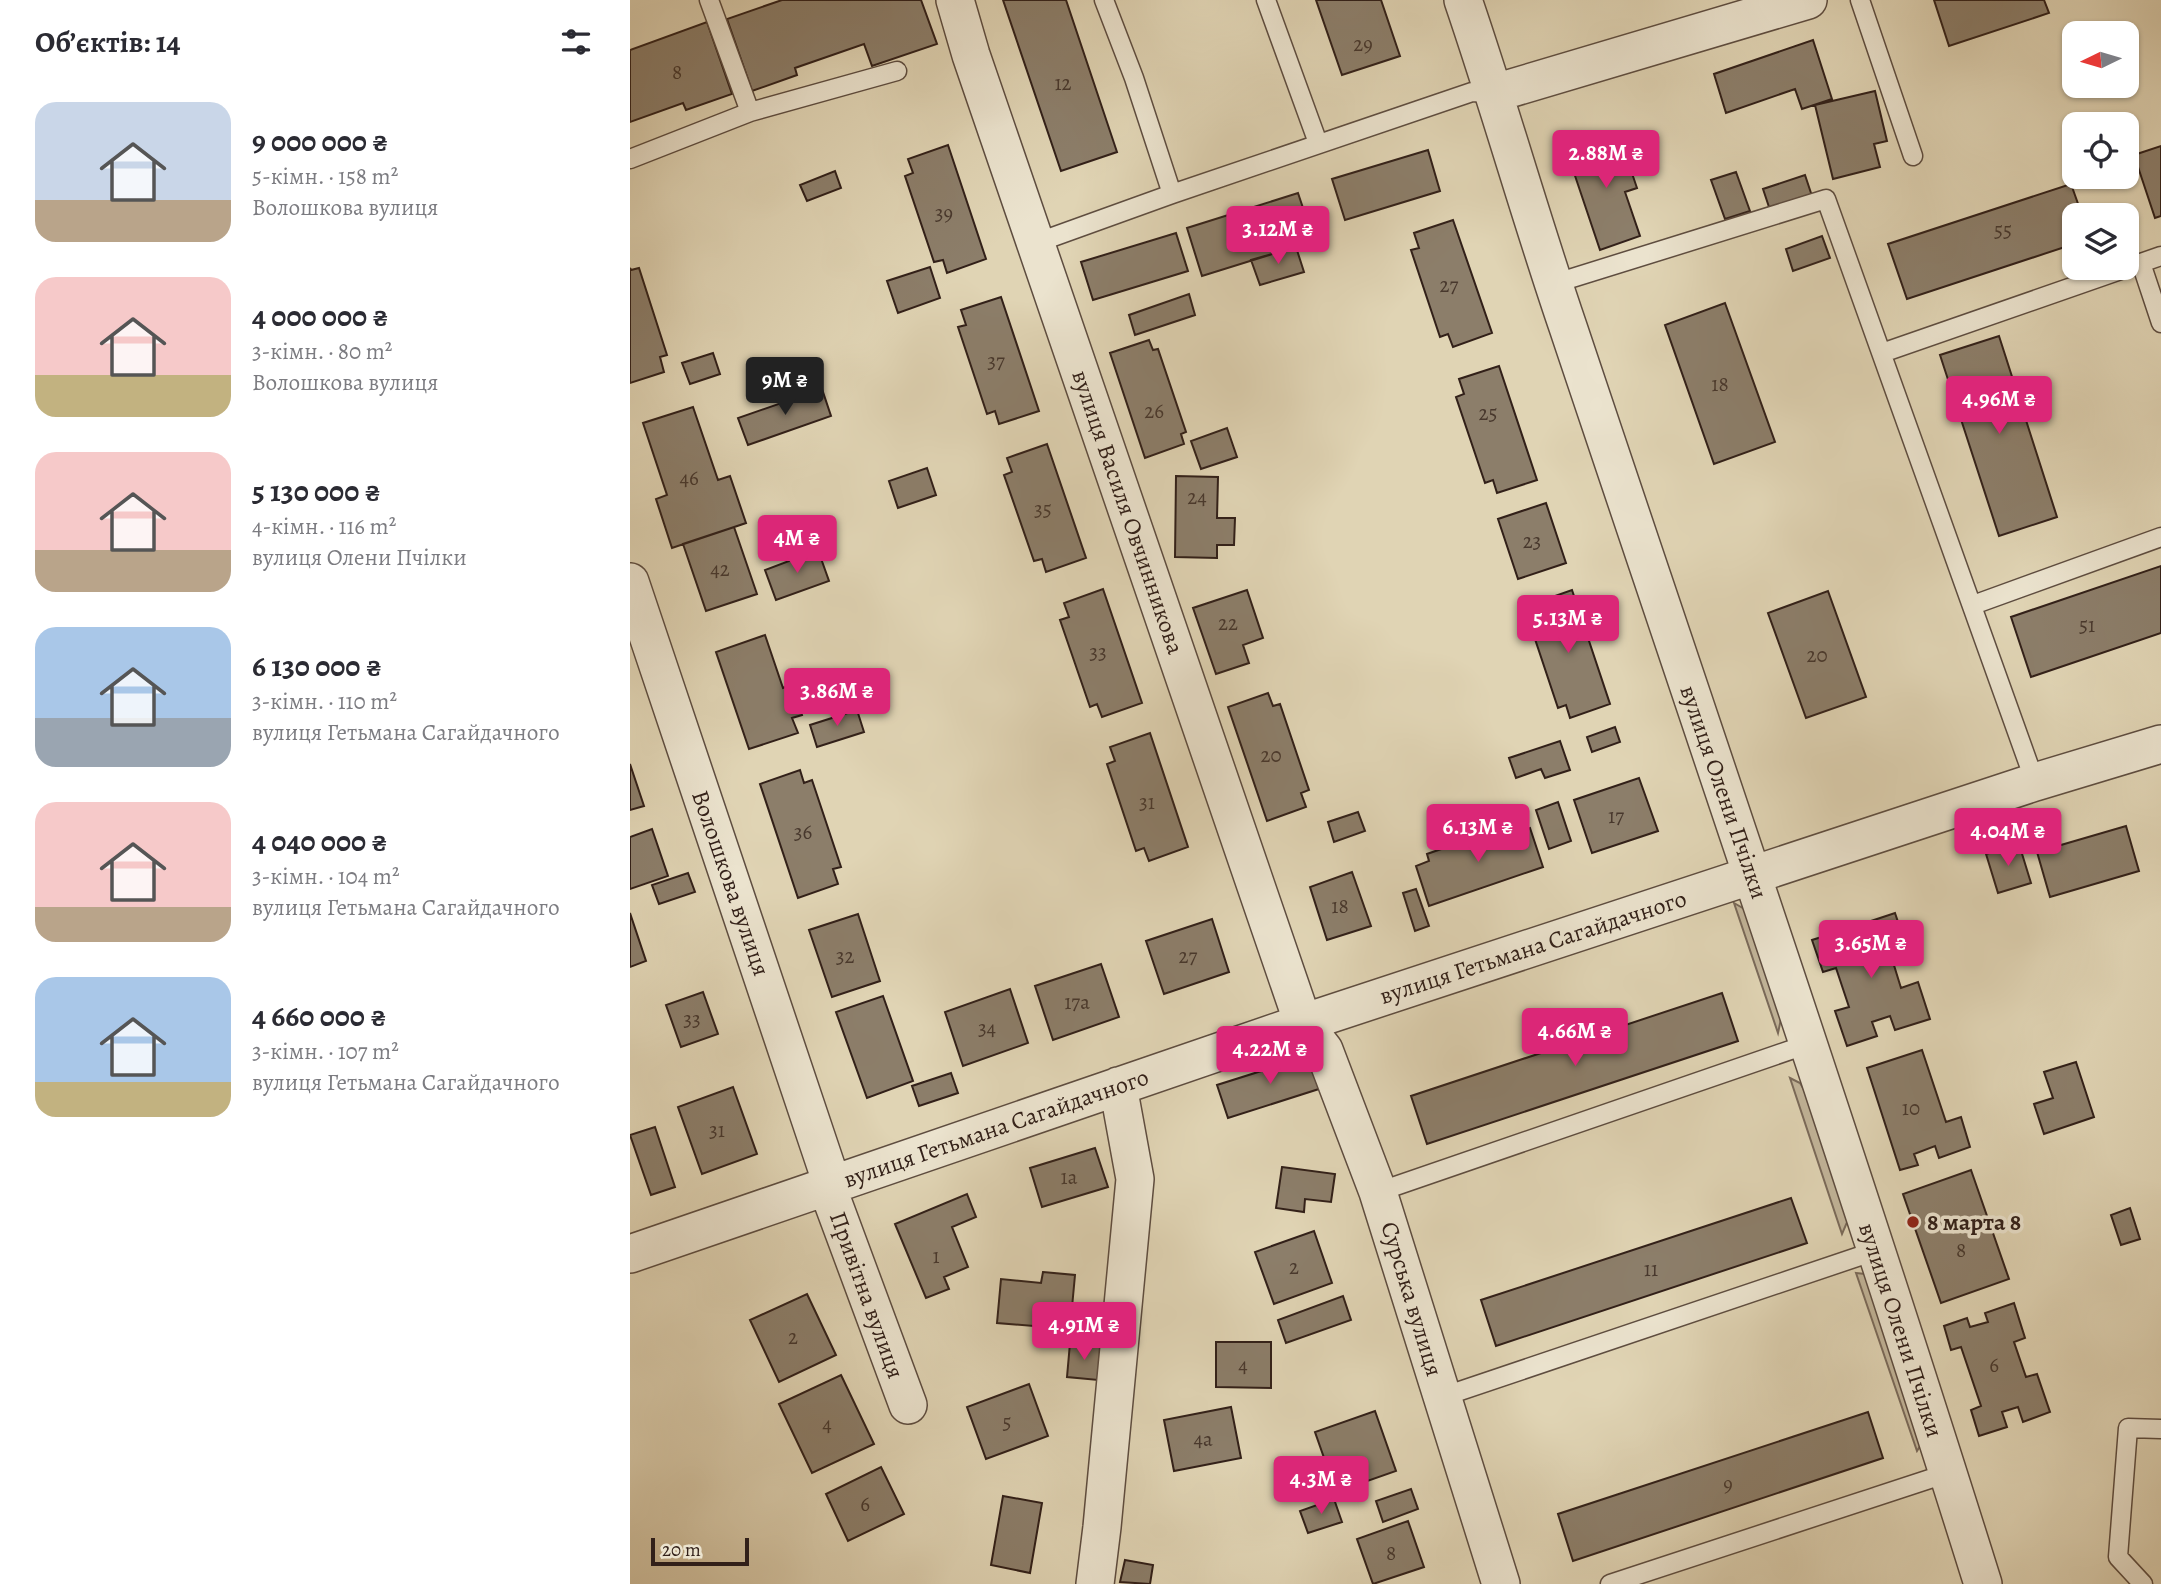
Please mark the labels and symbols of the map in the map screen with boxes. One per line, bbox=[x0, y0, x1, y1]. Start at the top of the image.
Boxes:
north arrow bbox=[2062, 21, 2138, 98]
house number: 29 bbox=[1353, 30, 1373, 58]
house number: 8 bbox=[672, 58, 682, 86]
house number: 12 bbox=[1054, 69, 1072, 97]
pin: 2.88M ₴ bbox=[1541, 130, 1671, 190]
house number: 39 bbox=[935, 199, 953, 227]
pin: 3.12M ₴ bbox=[1213, 206, 1343, 266]
house number: 55 bbox=[1994, 216, 2012, 244]
house number: 27 bbox=[1440, 271, 1459, 299]
house number: 37 bbox=[987, 347, 1005, 375]
pin: 9M ₴ bbox=[744, 358, 826, 417]
street label: вулиця Василя Овчинникова bbox=[1064, 366, 1192, 658]
house number: 18 bbox=[1711, 370, 1729, 398]
pin: 4.96M ₴ bbox=[1934, 376, 2064, 436]
house number: 26 bbox=[1144, 397, 1164, 425]
house number: 25 bbox=[1478, 399, 1498, 427]
house number: 46 bbox=[679, 464, 699, 492]
house number: 24 bbox=[1187, 483, 1207, 511]
house number: 35 bbox=[1034, 495, 1052, 523]
pin: 4M ₴ bbox=[756, 516, 838, 575]
house number: 23 bbox=[1523, 527, 1541, 555]
house number: 42 bbox=[710, 555, 730, 583]
pin: 5.13M ₴ bbox=[1503, 596, 1633, 655]
house number: 22 bbox=[1218, 609, 1238, 637]
house number: 51 bbox=[2079, 611, 2095, 639]
house number: 33 bbox=[1089, 638, 1107, 666]
house number: 20 bbox=[1806, 641, 1828, 669]
pin: 3.86M ₴ bbox=[772, 668, 902, 728]
street label: вулиця Олени Пчілки bbox=[1672, 681, 1776, 903]
house number: 20 bbox=[1260, 741, 1282, 769]
street label: Волошкова вулиця bbox=[684, 786, 778, 980]
house number: 31 bbox=[1139, 788, 1155, 816]
house number: 17 bbox=[1608, 802, 1624, 830]
pin: 6.13M ₴ bbox=[1413, 804, 1543, 864]
pin: 4.04M ₴ bbox=[1943, 808, 2073, 868]
house number: 36 bbox=[794, 818, 813, 846]
street label: вулиця Гетьмана Сагайдачного bbox=[1375, 882, 1691, 1012]
house number: 18 bbox=[1331, 892, 1349, 920]
pin: 3.65M ₴ bbox=[1806, 920, 1936, 980]
house number: 32 bbox=[836, 942, 854, 970]
house number: 27 bbox=[1179, 942, 1198, 970]
house number: 17а bbox=[1064, 988, 1090, 1016]
house number: 33 bbox=[683, 1005, 701, 1033]
pin: 4.66M ₴ bbox=[1510, 1009, 1640, 1068]
house number: 34 bbox=[978, 1014, 996, 1042]
pin: 4.22M ₴ bbox=[1205, 1026, 1335, 1086]
street label: вулиця Гетьмана Сагайдачного bbox=[839, 1061, 1153, 1195]
house number: 10 bbox=[1902, 1094, 1920, 1122]
house number: 31 bbox=[709, 1116, 725, 1144]
house number: 1а bbox=[1061, 1163, 1078, 1191]
place label: 8 марта 8 bbox=[1927, 1206, 2021, 1238]
street label: Привітна вулиця bbox=[822, 1207, 912, 1383]
marker: 8 марта 8 bbox=[1905, 1214, 1921, 1230]
street label: Сурська вулиця bbox=[1373, 1218, 1451, 1380]
street label: вулиця Олени Пчілки bbox=[1851, 1219, 1951, 1441]
house number: 8 bbox=[1956, 1236, 1966, 1264]
house number: 1 bbox=[932, 1242, 940, 1270]
house number: 2 bbox=[1289, 1253, 1299, 1281]
house number: 11 bbox=[1644, 1255, 1658, 1283]
pin: 4.91M ₴ bbox=[1019, 1302, 1149, 1362]
house number: 2 bbox=[788, 1323, 798, 1351]
house number: 4 bbox=[1238, 1351, 1248, 1379]
house number: 6 bbox=[1989, 1351, 1999, 1379]
house number: 5 bbox=[1002, 1408, 1012, 1436]
house number: 4 bbox=[822, 1410, 832, 1438]
house number: 4а bbox=[1193, 1425, 1213, 1453]
pin: 4.3M ₴ bbox=[1264, 1456, 1378, 1516]
house number: 9 bbox=[1723, 1470, 1733, 1498]
house number: 6 bbox=[860, 1490, 870, 1518]
scale bar bbox=[651, 1535, 749, 1567]
house number: 8 bbox=[1386, 1539, 1396, 1567]

